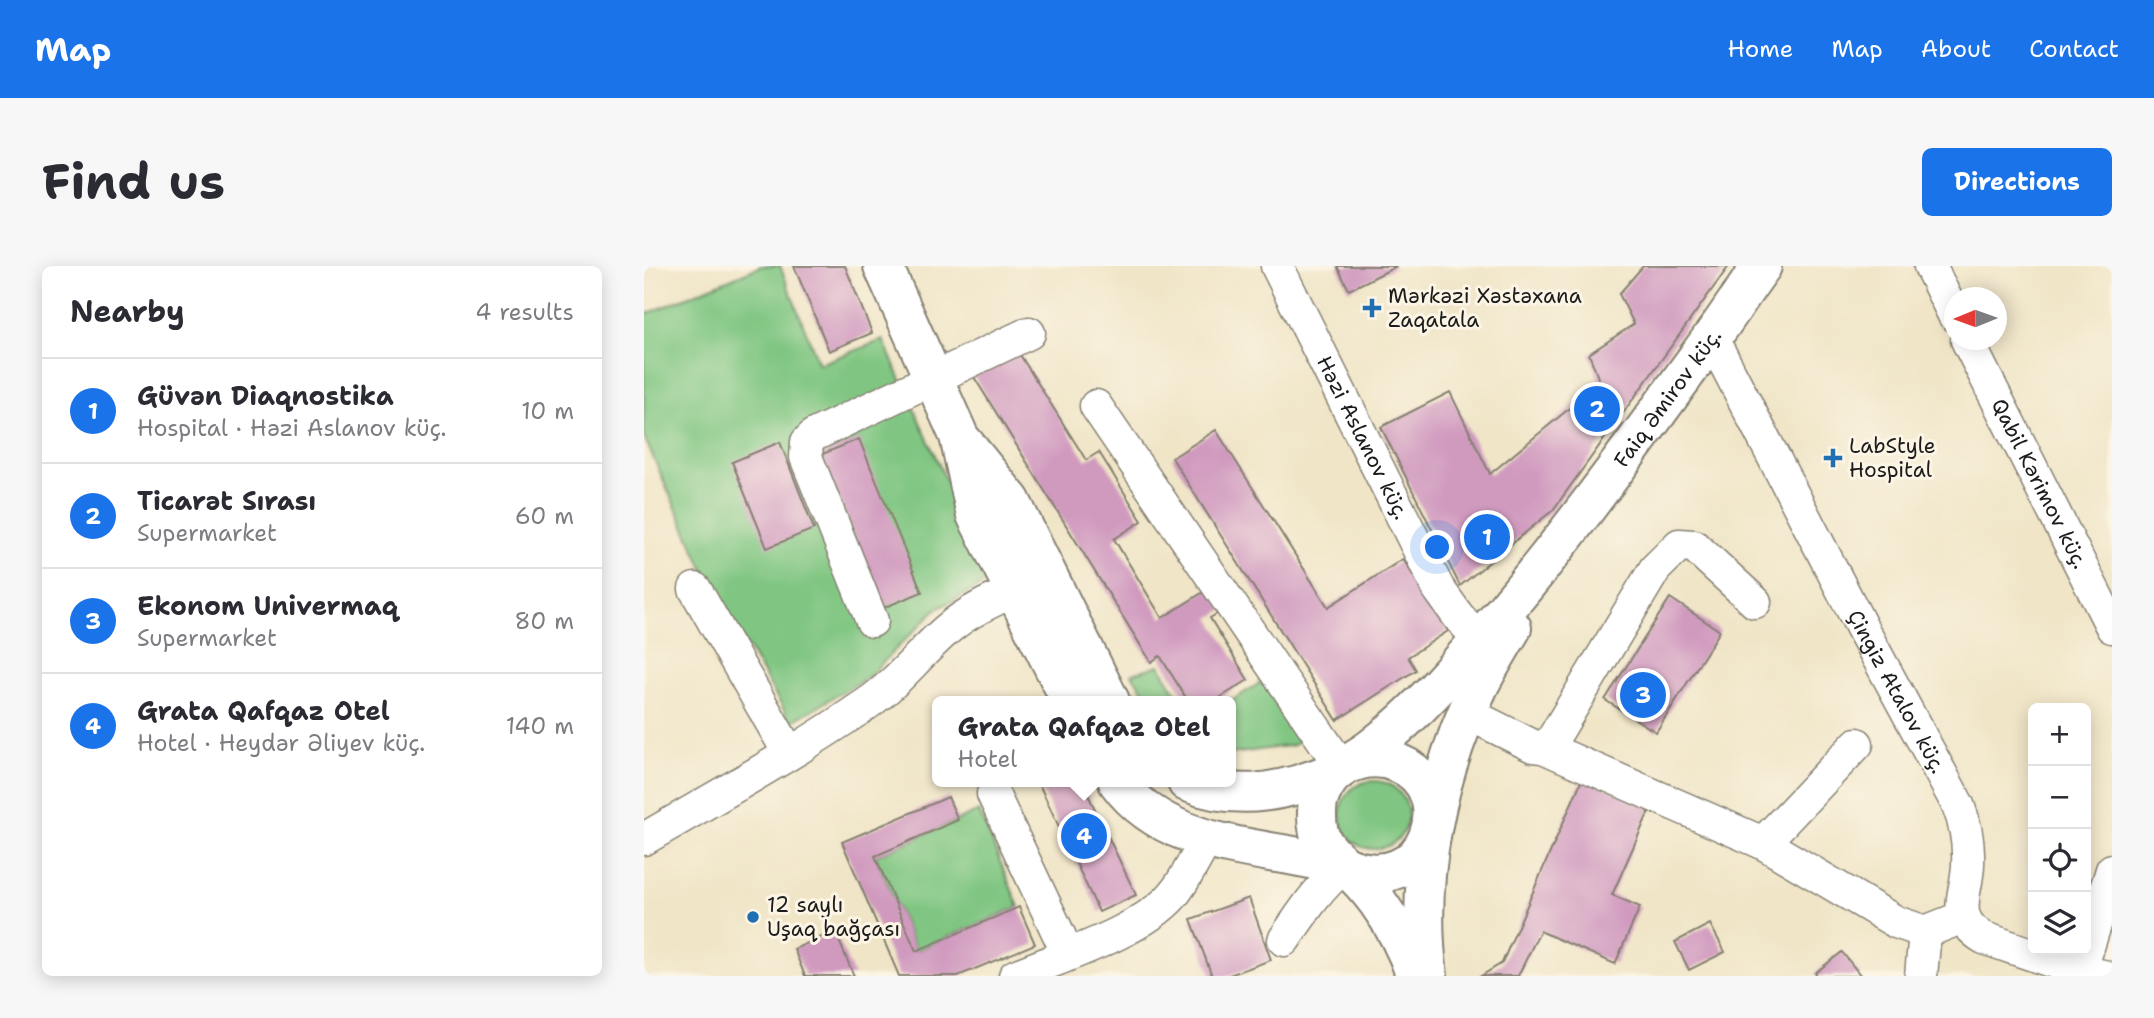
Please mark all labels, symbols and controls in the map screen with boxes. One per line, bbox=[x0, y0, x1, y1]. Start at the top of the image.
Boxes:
text: Map bbox=[35, 27, 111, 72]
text: Home bbox=[1727, 33, 1793, 65]
text: Map bbox=[1831, 33, 1883, 65]
text: About bbox=[1921, 33, 1991, 65]
text: Contact bbox=[2029, 33, 2119, 65]
button: Directions bbox=[1922, 148, 2112, 216]
text: Find us bbox=[42, 149, 225, 215]
place label: Mərkəzi Xəstəxana Zaqatala bbox=[1388, 282, 1582, 334]
north arrow bbox=[1944, 287, 2007, 350]
text: Nearby bbox=[70, 291, 185, 332]
text: 4 results bbox=[475, 297, 574, 327]
marker: Mərkəzi Xəstəxana Zaqatala bbox=[1362, 298, 1382, 318]
street label: Faiq Əmirov küç. bbox=[1608, 323, 1728, 473]
street label: Həzi Aslanov küç. bbox=[1310, 351, 1416, 524]
text: Güvən Diaqnostika bbox=[137, 378, 394, 413]
pin: 2 bbox=[1574, 383, 1620, 435]
street label: Qabil Kərimov küç. bbox=[1985, 394, 2094, 574]
text: 1 bbox=[88, 396, 98, 426]
text: 10 m bbox=[521, 396, 574, 426]
text: Hospital · Həzi Aslanov küç. bbox=[137, 413, 446, 443]
place label: LabStyle Hospital bbox=[1849, 432, 1936, 484]
marker: LabStyle Hospital bbox=[1823, 448, 1843, 468]
text: Ticarət Sırası bbox=[137, 483, 316, 518]
text: 2 bbox=[85, 501, 101, 531]
text: 60 m bbox=[515, 501, 574, 531]
pin: 1 bbox=[1464, 511, 1510, 563]
text: Supermarket bbox=[137, 518, 277, 548]
your location bbox=[1420, 530, 1454, 564]
text: Ekonom Univermaq bbox=[137, 588, 398, 623]
street label: Çingiz Atalov küç. bbox=[1841, 605, 1952, 778]
text: 3 bbox=[85, 606, 101, 636]
text: 80 m bbox=[515, 606, 574, 636]
text: Supermarket bbox=[137, 623, 277, 653]
pin: 3 bbox=[1620, 669, 1666, 721]
text: Grata Qafqaz Otel bbox=[137, 693, 390, 728]
popup bbox=[932, 696, 1236, 787]
map controls bbox=[2028, 703, 2091, 955]
button: + bbox=[2028, 703, 2091, 766]
text: Grata Qafqaz Otel bbox=[958, 709, 1210, 744]
text: 4 bbox=[85, 711, 101, 741]
text: 140 m bbox=[506, 711, 574, 741]
text: Hotel · Heydər Əliyev küç. bbox=[137, 728, 425, 758]
text: Hotel bbox=[958, 744, 1017, 774]
button: − bbox=[2028, 766, 2091, 829]
pin: 4 bbox=[1061, 810, 1107, 862]
button: locate bbox=[2028, 829, 2091, 892]
place label: 12 saylı Uşaq bağçası bbox=[767, 891, 900, 943]
button: layers bbox=[2028, 892, 2091, 955]
marker: 12 saylı Uşaq bağçası bbox=[745, 909, 761, 925]

